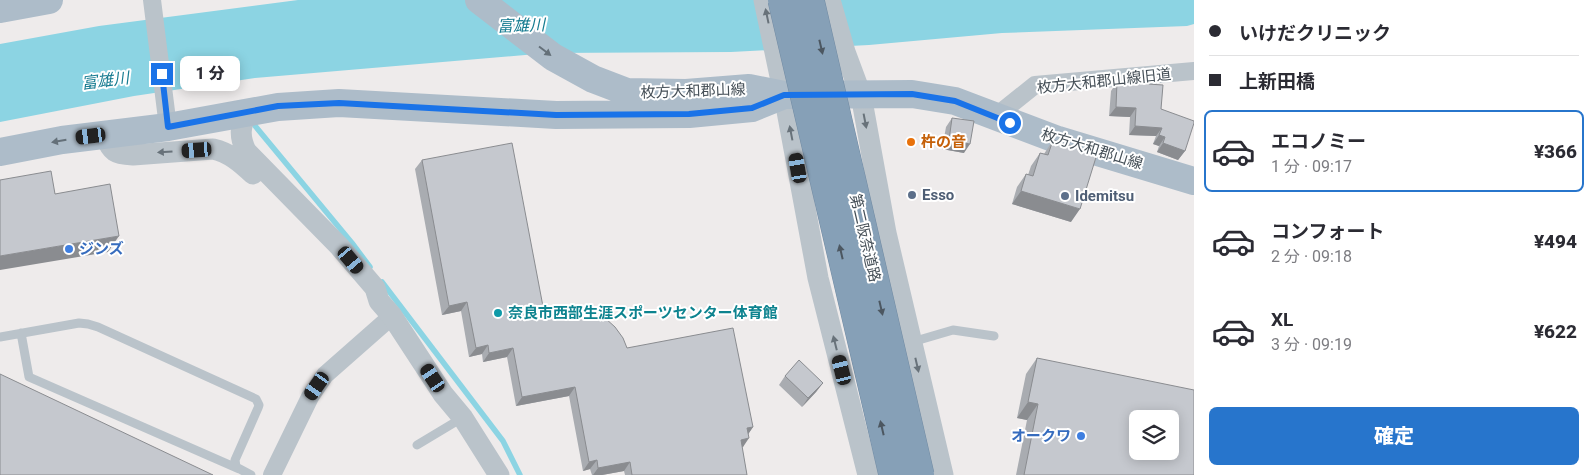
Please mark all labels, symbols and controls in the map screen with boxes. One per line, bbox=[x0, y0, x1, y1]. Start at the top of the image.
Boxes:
one-way arrow bbox=[763, 8, 771, 24]
water label: 富雄川 bbox=[497, 15, 547, 36]
text: いけだクリニック bbox=[1239, 22, 1391, 45]
one-way arrow bbox=[817, 40, 825, 55]
one-way arrow bbox=[538, 46, 552, 56]
callout: 1 分 bbox=[180, 56, 240, 92]
route end bbox=[151, 63, 173, 85]
text: 1 分 bbox=[195, 64, 225, 83]
street label: 枚方大和郡山線旧道 bbox=[1036, 65, 1172, 97]
water label: 富雄川 bbox=[80, 68, 132, 93]
text: 上新田橋 bbox=[1239, 70, 1315, 93]
street label: 枚方大和郡山線 bbox=[640, 80, 746, 102]
route start bbox=[999, 112, 1021, 134]
one-way arrow bbox=[862, 113, 870, 129]
one-way arrow bbox=[787, 125, 795, 140]
street label: 枚方大和郡山線 bbox=[1039, 125, 1145, 173]
car bbox=[75, 127, 106, 145]
icon: car bbox=[1211, 129, 1256, 174]
text: エコノミー bbox=[1271, 130, 1366, 153]
place label: 杵の音 bbox=[921, 133, 966, 151]
marker: 杵の音 bbox=[905, 136, 917, 148]
one-way arrow bbox=[50, 137, 66, 145]
text: ¥366 bbox=[1534, 140, 1577, 163]
car bbox=[181, 141, 212, 159]
one-way arrow bbox=[157, 149, 173, 157]
car bbox=[788, 152, 807, 184]
text: 1 分 · 09:17 bbox=[1271, 157, 1352, 176]
place label: Esso bbox=[922, 186, 954, 204]
place label: Idemitsu bbox=[1075, 187, 1134, 205]
marker: Esso bbox=[906, 189, 918, 201]
marker: Idemitsu bbox=[1059, 190, 1071, 202]
street label: 第二阪奈道路 bbox=[846, 192, 884, 284]
icon: car bbox=[1211, 219, 1256, 264]
text: コンフォート bbox=[1271, 220, 1384, 243]
text: ¥494 bbox=[1534, 230, 1577, 253]
place label: ジンズ bbox=[79, 240, 124, 258]
marker: ジンズ bbox=[63, 243, 75, 255]
car bbox=[335, 244, 366, 276]
one-way arrow bbox=[837, 245, 845, 260]
text: 2 分 · 09:18 bbox=[1271, 247, 1352, 266]
one-way arrow bbox=[877, 301, 885, 316]
place label: 奈良市西部生涯スポーツセンター体育館 bbox=[508, 304, 778, 322]
marker: 奈良市西部生涯スポーツセンター体育館 bbox=[492, 307, 504, 319]
text: XL bbox=[1271, 308, 1293, 331]
icon: car bbox=[1211, 309, 1256, 354]
text: ¥622 bbox=[1534, 320, 1577, 343]
one-way arrow bbox=[831, 335, 839, 350]
text: 3 分 · 09:19 bbox=[1271, 335, 1352, 354]
car bbox=[831, 354, 852, 386]
one-way arrow bbox=[913, 358, 921, 373]
car bbox=[418, 361, 447, 395]
car bbox=[302, 369, 331, 403]
button: 確定 bbox=[1209, 407, 1579, 465]
map controls bbox=[1129, 410, 1179, 460]
button: layers bbox=[1129, 410, 1179, 460]
one-way arrow bbox=[878, 420, 886, 435]
place label: オークワ bbox=[1011, 427, 1071, 445]
marker: オークワ bbox=[1075, 430, 1087, 442]

